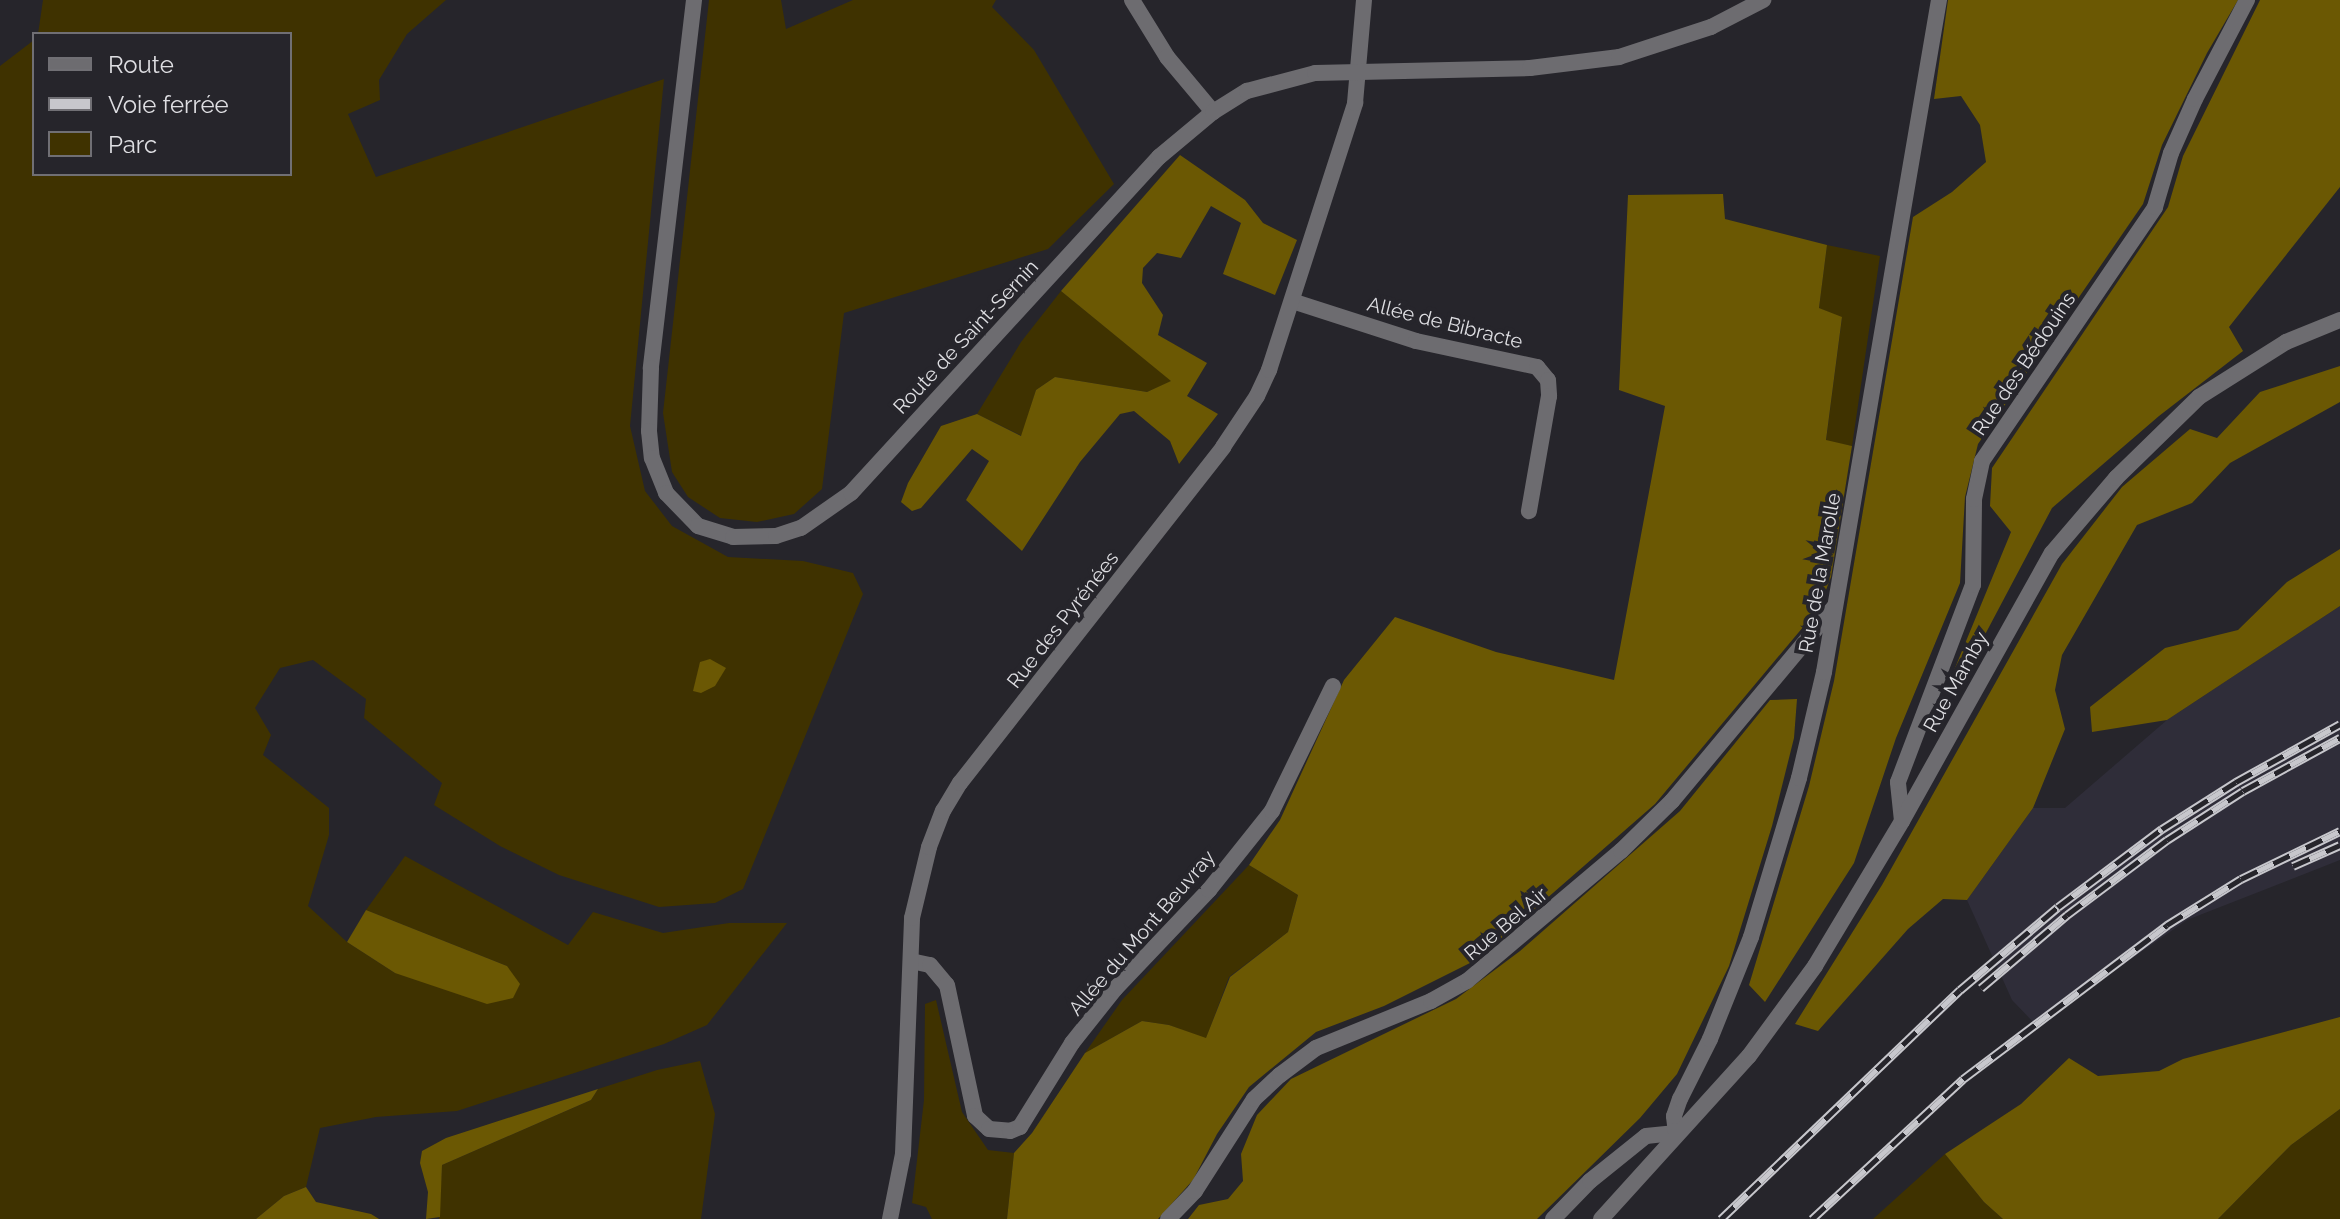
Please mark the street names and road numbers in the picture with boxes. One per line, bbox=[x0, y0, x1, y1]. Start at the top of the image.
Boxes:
street label: Route de Saint-Sernin bbox=[888, 255, 1044, 419]
street label: Rue des Bédouins bbox=[1967, 288, 2081, 440]
street label: Allée de Bibracte bbox=[1365, 292, 1525, 354]
street label: Rue de la Marolle bbox=[1794, 491, 1846, 655]
street label: Rue des Pyrénées bbox=[1002, 547, 1124, 693]
street label: Rue Mamby bbox=[1919, 628, 1993, 736]
street label: Allée du Mont Beuvray bbox=[1064, 845, 1220, 1021]
street label: Rue Bel Air bbox=[1459, 882, 1553, 966]

